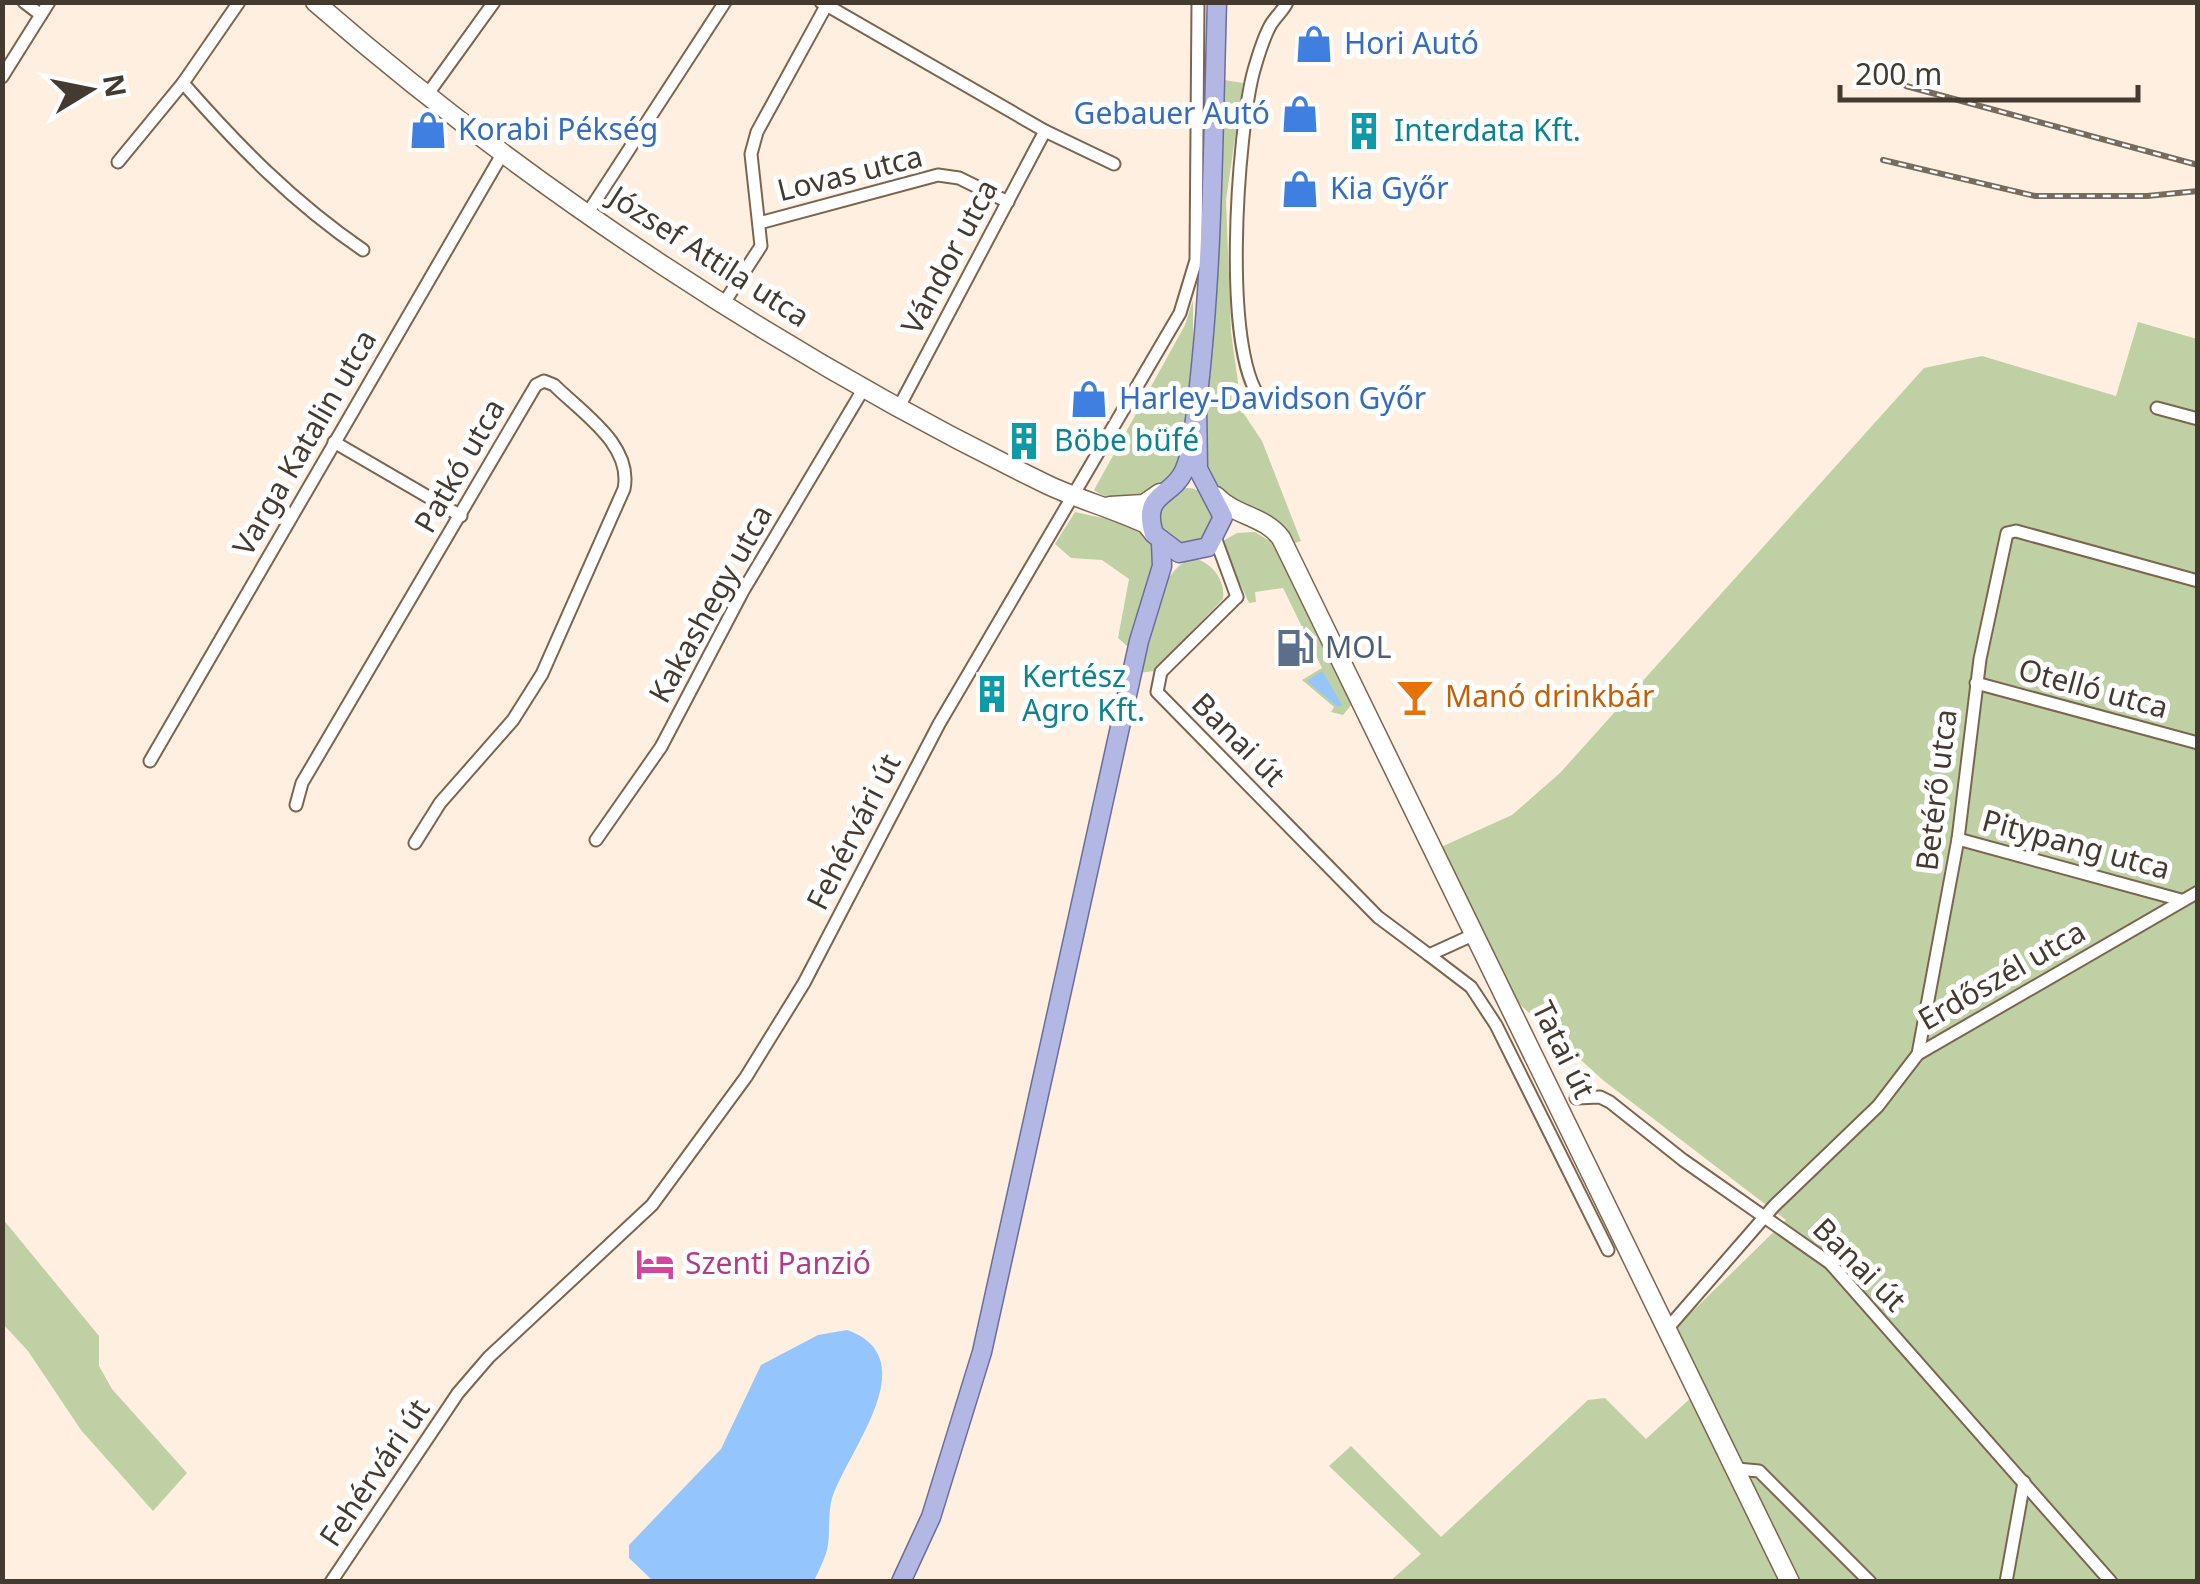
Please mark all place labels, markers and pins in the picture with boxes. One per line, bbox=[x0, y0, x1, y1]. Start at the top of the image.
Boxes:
place label: Hori Autó bbox=[1344, 22, 1479, 63]
shop icon: Hori Autó bbox=[1293, 23, 1335, 65]
place label: Gebauer Autó bbox=[1074, 92, 1270, 133]
shop icon: Gebauer Autó bbox=[1279, 93, 1321, 135]
place label: Korabi Pékség bbox=[458, 108, 658, 149]
shop icon: Korabi Pékség bbox=[407, 109, 449, 151]
place label: Interdata Kft. bbox=[1394, 109, 1581, 150]
building icon: Interdata Kft. bbox=[1343, 110, 1385, 152]
place label: Kia Győr bbox=[1330, 167, 1449, 208]
shop icon: Kia Győr bbox=[1279, 168, 1321, 210]
place label: Harley-Davidson Győr bbox=[1119, 377, 1426, 418]
shop icon: Harley-Davidson Győr bbox=[1068, 378, 1110, 420]
place label: Böbe büfé bbox=[1054, 419, 1199, 460]
building icon: Böbe büfé bbox=[1003, 420, 1045, 462]
place label: MOL bbox=[1325, 626, 1391, 667]
fuel station icon: MOL bbox=[1274, 627, 1316, 669]
place label: Kertész Agro Kft. bbox=[1022, 655, 1145, 730]
building icon: Kertész Agro Kft. bbox=[971, 673, 1013, 715]
place label: Manó drinkbár bbox=[1445, 675, 1654, 716]
bar icon: Manó drinkbár bbox=[1394, 676, 1436, 718]
place label: Szenti Panzió bbox=[685, 1242, 871, 1283]
hotel icon: Szenti Panzió bbox=[634, 1243, 676, 1285]

